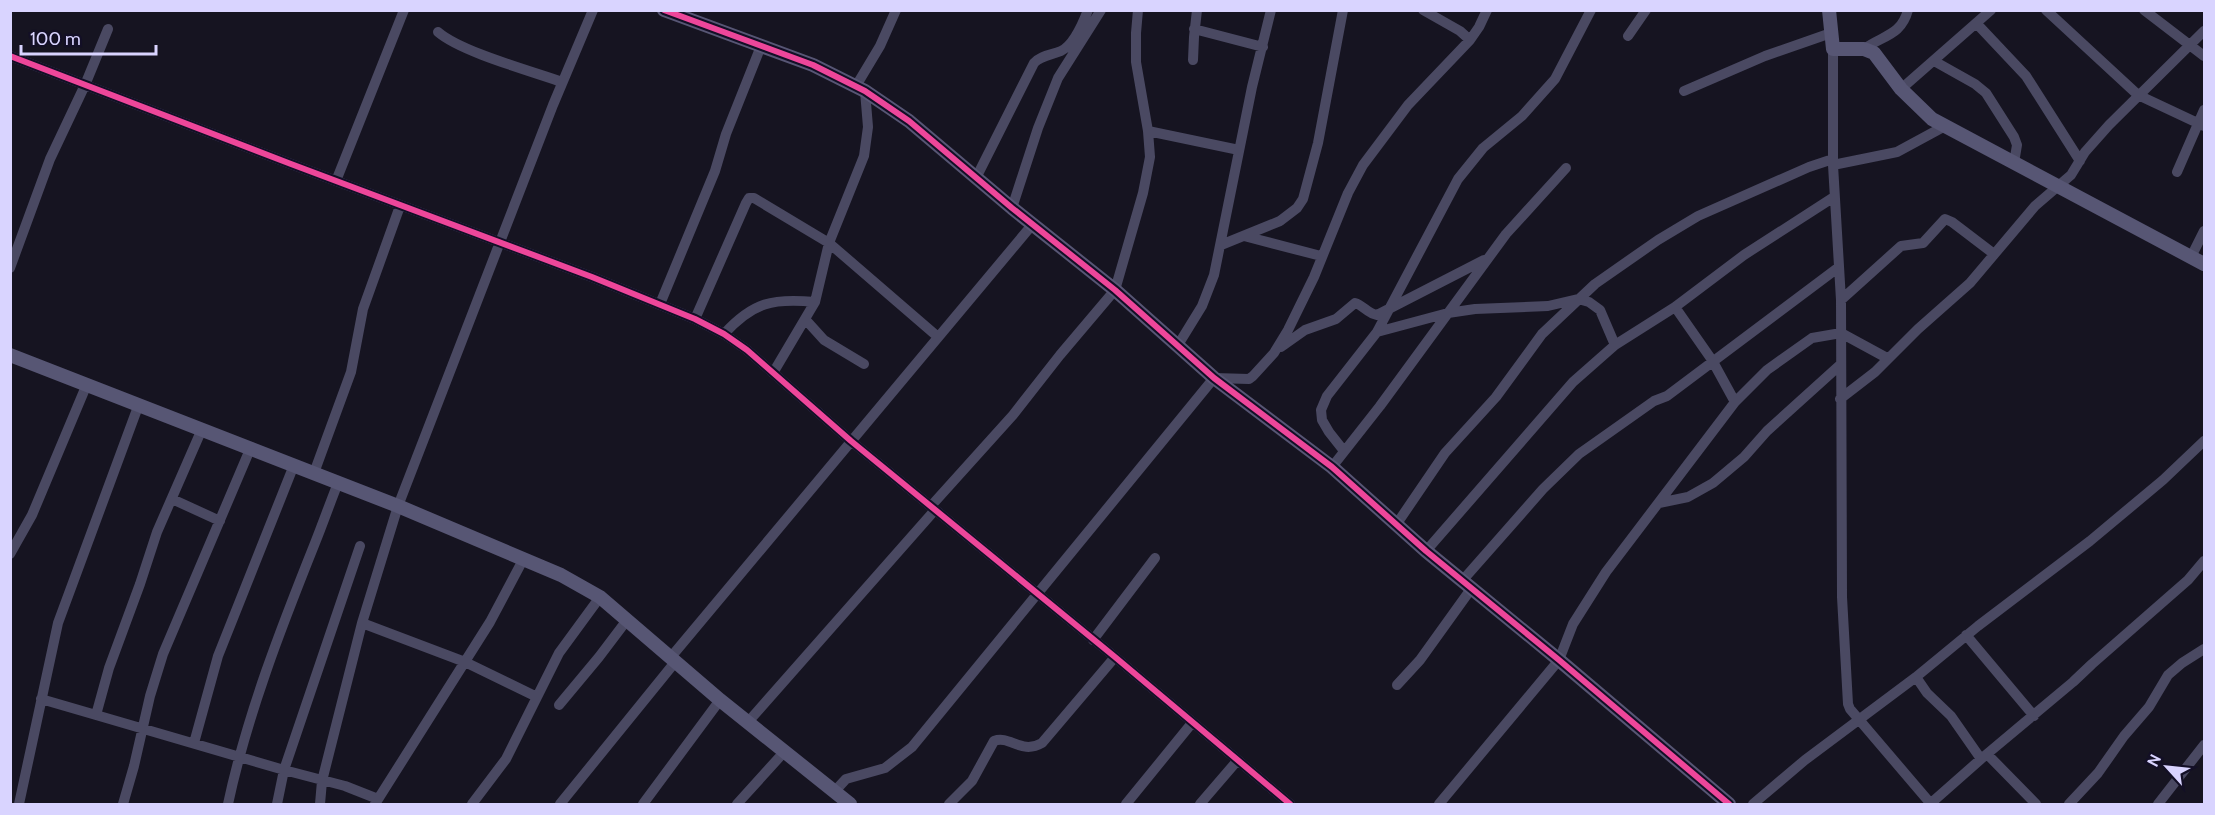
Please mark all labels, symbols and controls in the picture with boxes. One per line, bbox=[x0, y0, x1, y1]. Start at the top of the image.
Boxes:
scale bar bbox=[21, 18, 156, 56]
text: 100 m bbox=[30, 28, 81, 50]
north arrow bbox=[2137, 737, 2197, 797]
text: N bbox=[2143, 751, 2165, 770]

